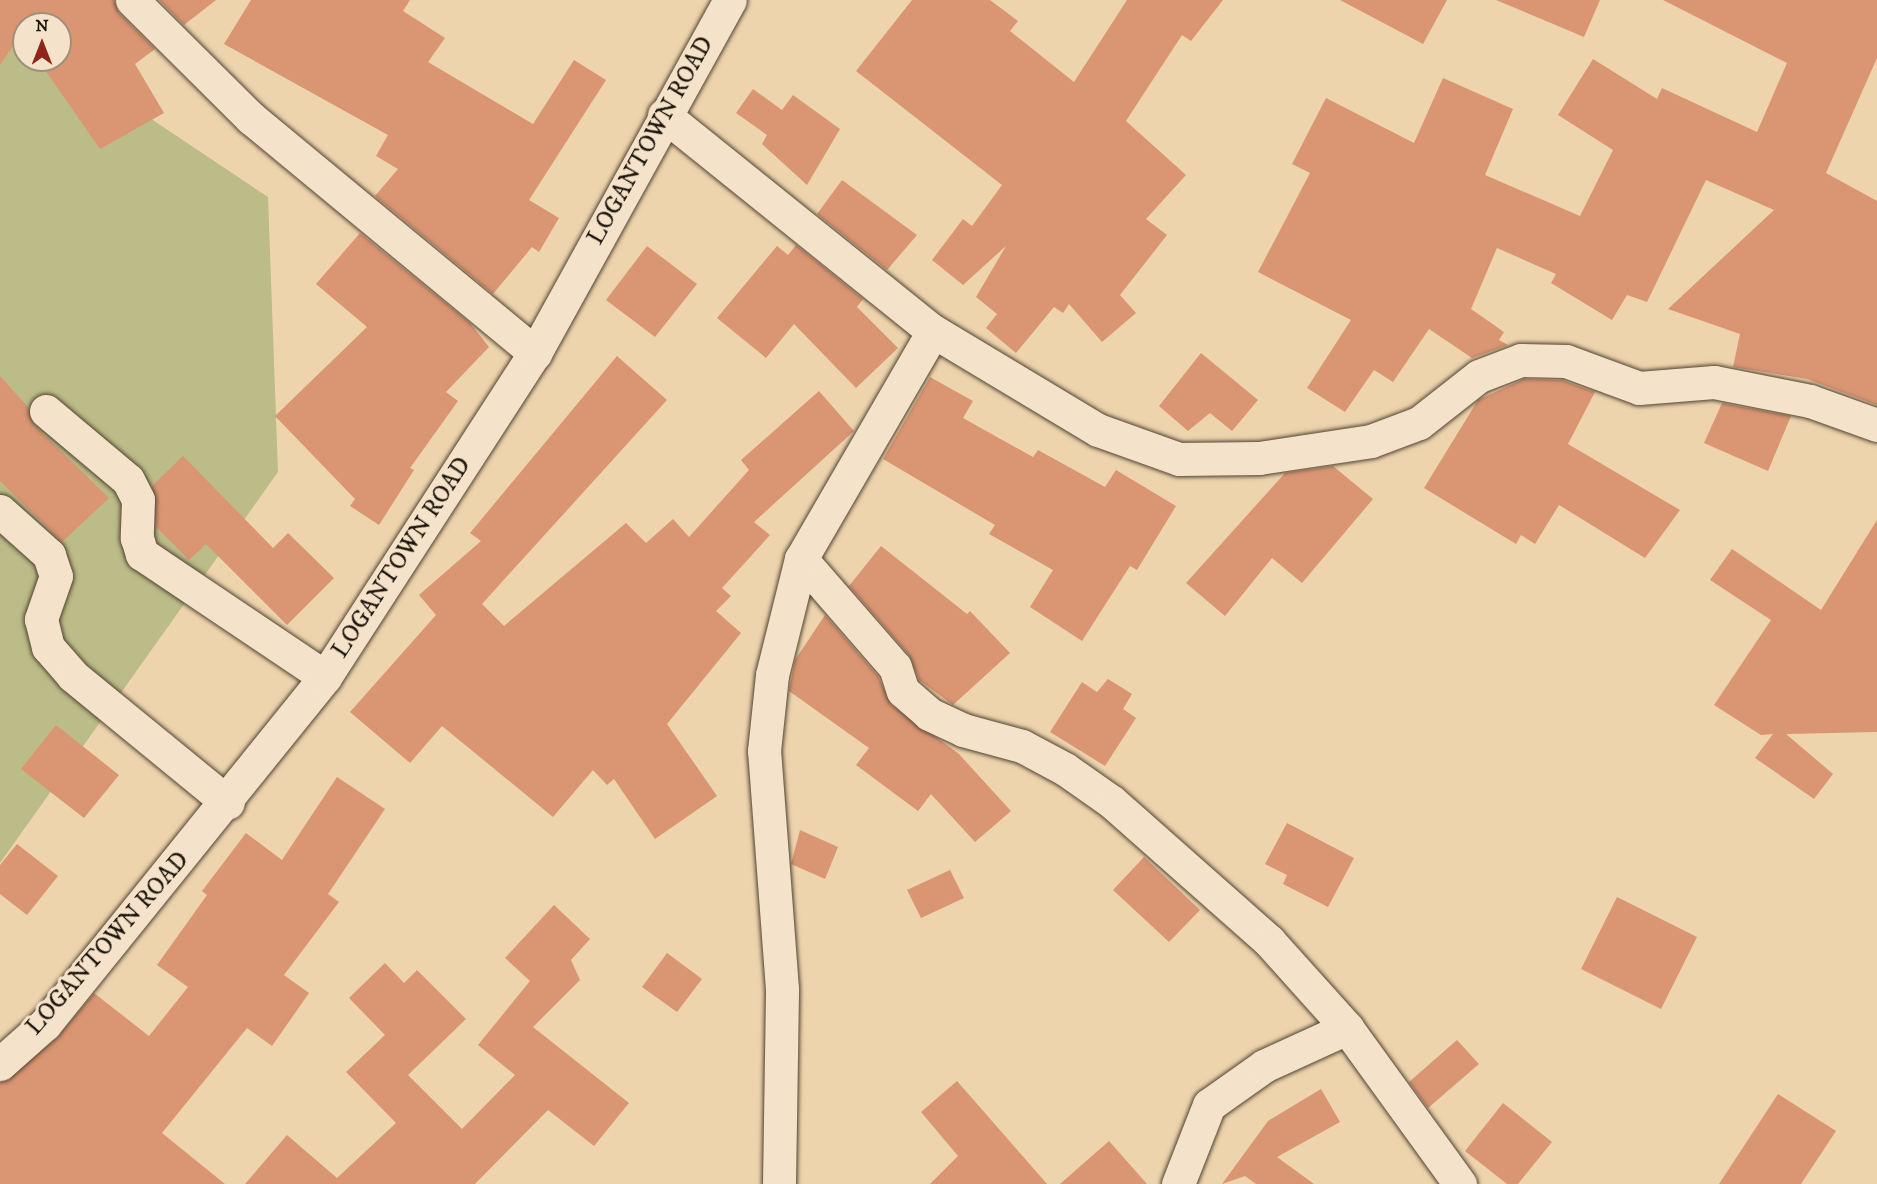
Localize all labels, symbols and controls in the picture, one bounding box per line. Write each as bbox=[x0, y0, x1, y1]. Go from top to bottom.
north arrow bbox=[12, 12, 72, 72]
text: N bbox=[35, 16, 49, 36]
street label: LOGANTOWN ROAD bbox=[582, 32, 720, 250]
street label: LOGANTOWN ROAD bbox=[326, 452, 478, 664]
street label: LOGANTOWN ROAD bbox=[21, 846, 195, 1042]

